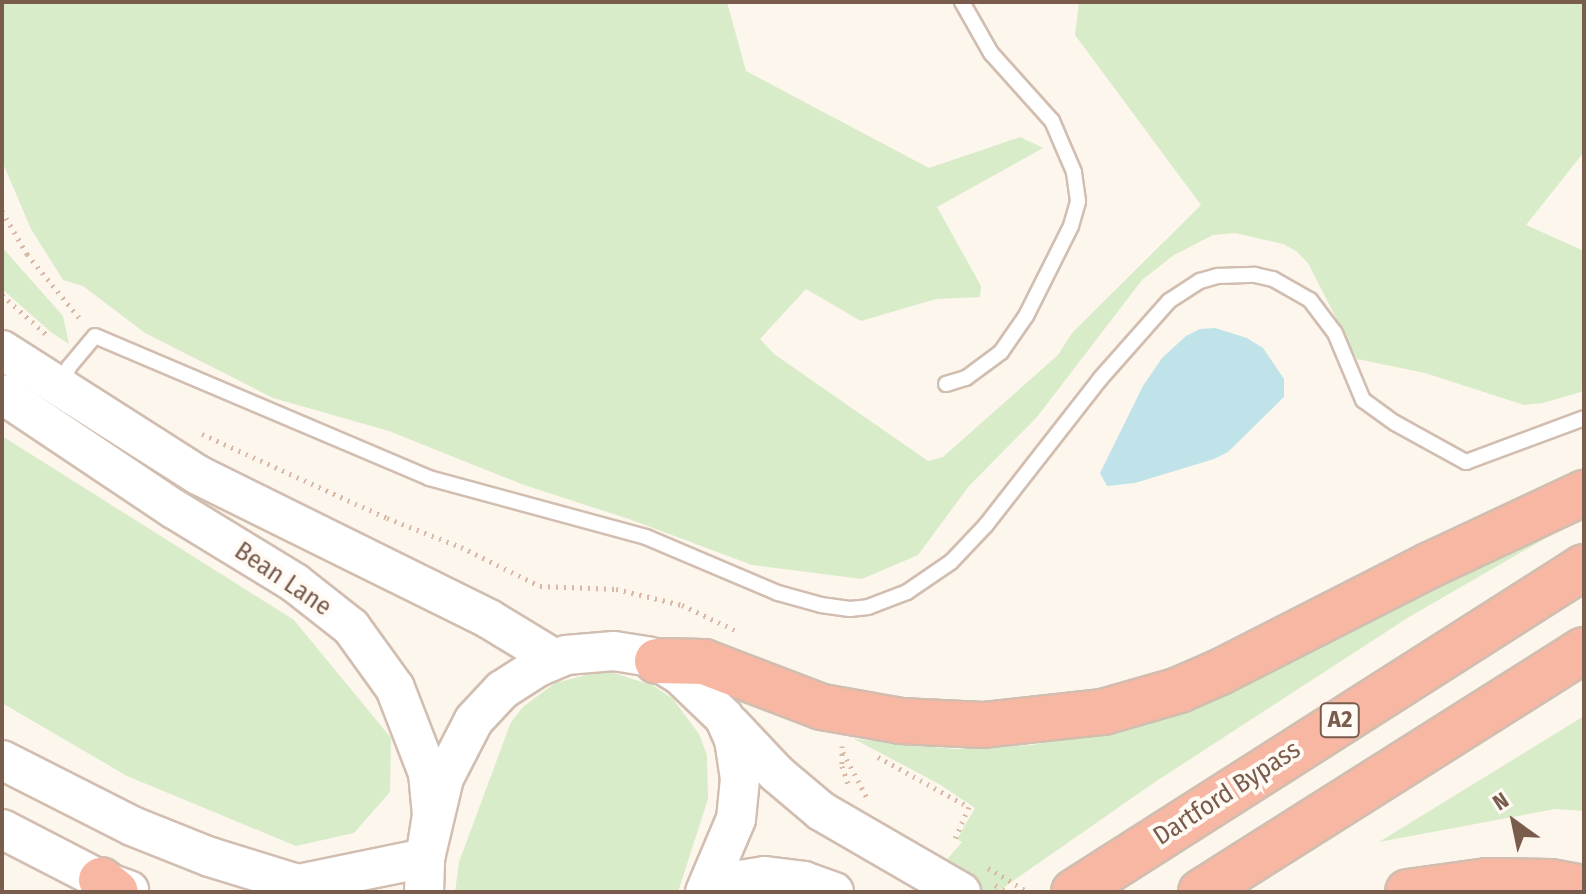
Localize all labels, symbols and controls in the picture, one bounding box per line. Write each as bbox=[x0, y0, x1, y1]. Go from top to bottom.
street label: Bean Lane bbox=[229, 535, 337, 623]
road number: A2 bbox=[1318, 700, 1362, 740]
street label: Dartford Bypass bbox=[1148, 734, 1306, 852]
north arrow bbox=[1474, 782, 1554, 862]
text: N bbox=[1488, 787, 1514, 816]

